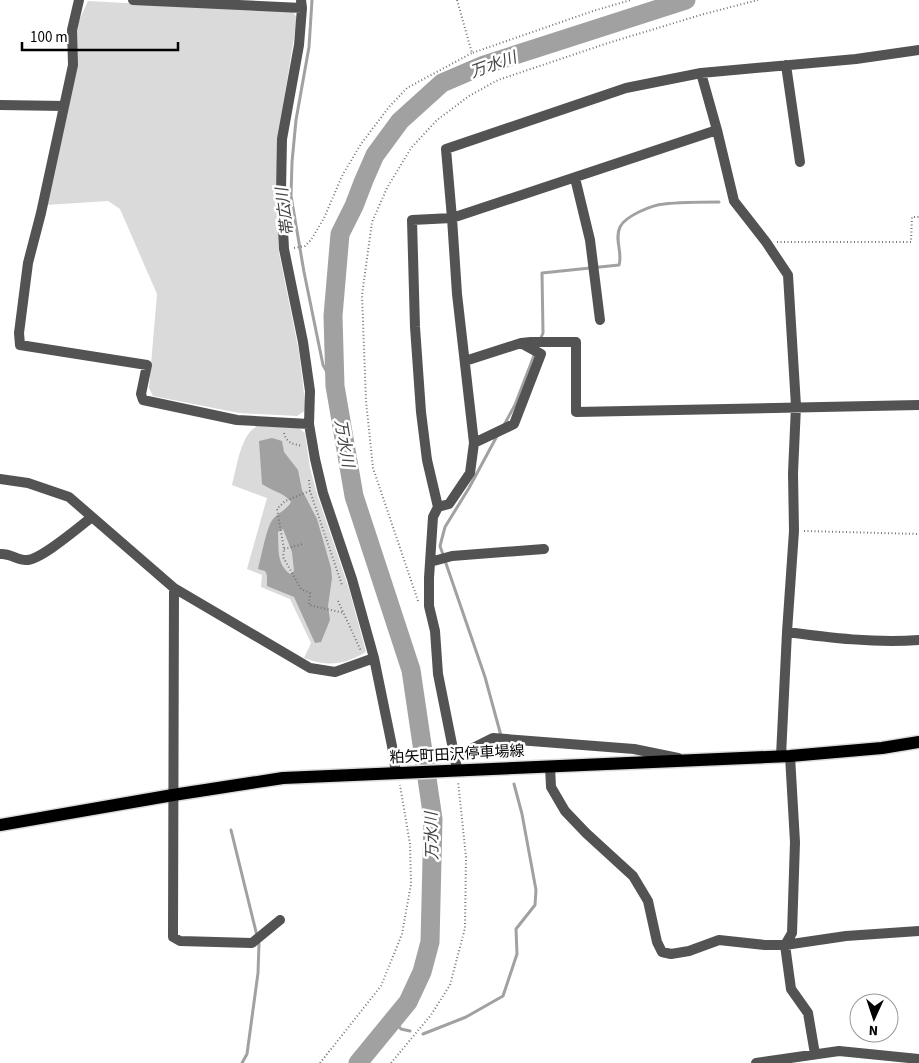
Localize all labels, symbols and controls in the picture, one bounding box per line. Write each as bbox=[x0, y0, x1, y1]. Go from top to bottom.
scale bar bbox=[22, 20, 179, 52]
text: 100 m bbox=[30, 27, 68, 48]
water label: 万水川 bbox=[467, 46, 522, 83]
water label: 帯広川 bbox=[271, 185, 299, 237]
water label: 万水川 bbox=[329, 418, 359, 471]
street label: 粕矢町田沢停車場線 bbox=[389, 740, 525, 769]
water label: 万水川 bbox=[421, 810, 443, 860]
north arrow bbox=[849, 993, 899, 1043]
text: N bbox=[868, 1020, 879, 1040]

